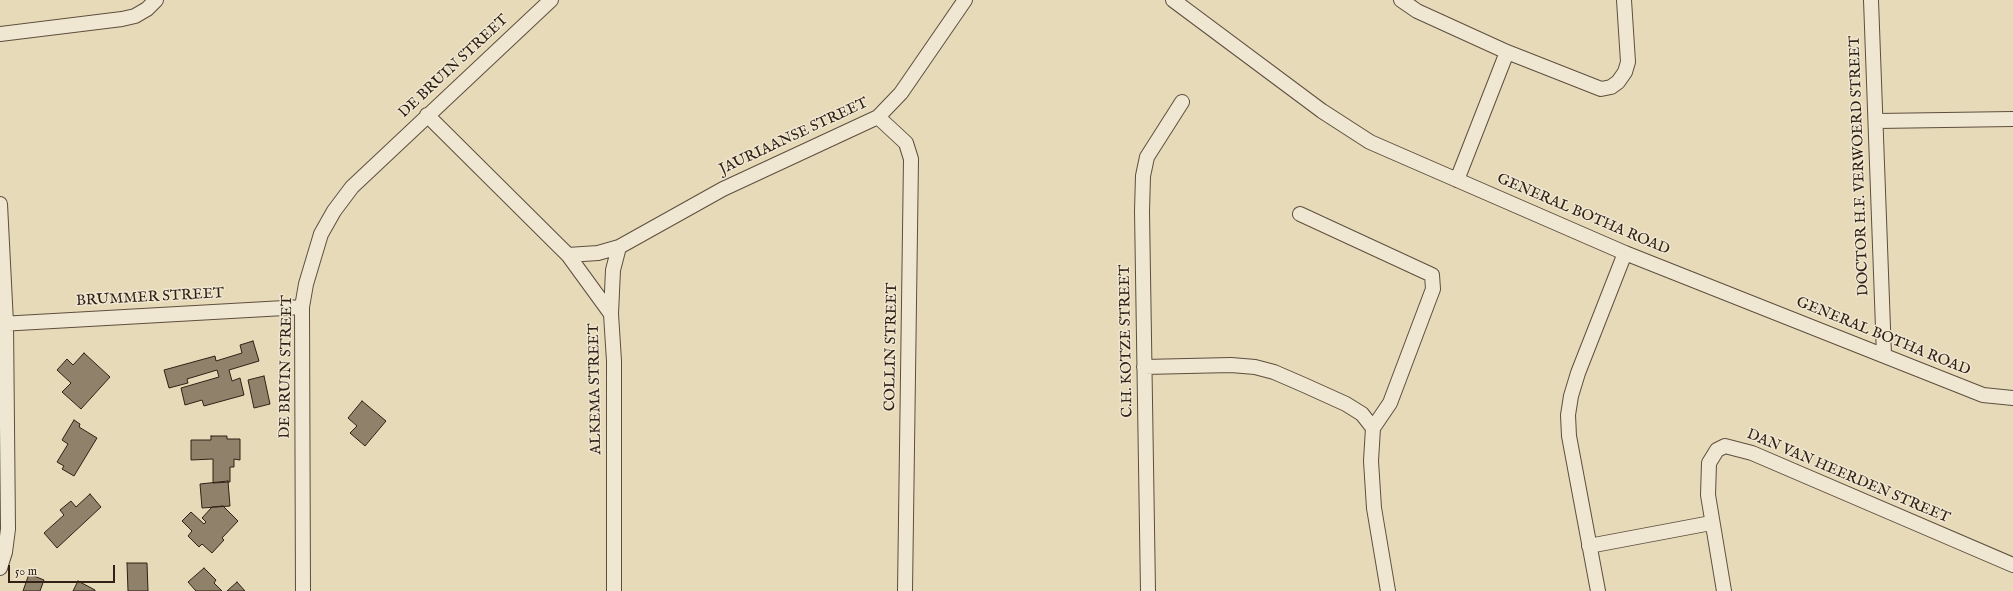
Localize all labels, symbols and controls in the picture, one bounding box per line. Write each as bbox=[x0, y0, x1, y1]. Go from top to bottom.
street label: DE BRUIN STREET bbox=[395, 12, 513, 122]
street label: DOCTOR H.F. VERWOERD STREET bbox=[1846, 35, 1874, 297]
street label: JAURIAANSE STREET bbox=[717, 95, 871, 179]
street label: GENERAL BOTHA ROAD bbox=[1494, 170, 1672, 260]
street label: C.H. KOTZE STREET bbox=[1117, 264, 1137, 418]
street label: COLLIN STREET bbox=[882, 283, 902, 411]
street label: BRUMMER STREET bbox=[76, 285, 224, 311]
street label: GENERAL BOTHA ROAD bbox=[1793, 294, 1973, 380]
street label: DE BRUIN STREET bbox=[277, 295, 297, 439]
street label: ALKEMA STREET bbox=[586, 323, 606, 455]
street label: DAN VAN HEERDEN STREET bbox=[1744, 426, 1952, 528]
scale bar bbox=[10, 557, 117, 583]
text: 50 m bbox=[15, 564, 37, 579]

